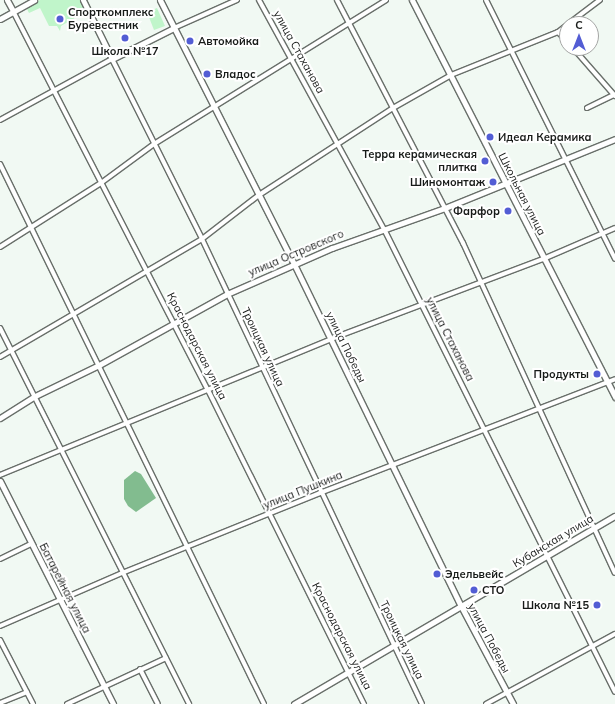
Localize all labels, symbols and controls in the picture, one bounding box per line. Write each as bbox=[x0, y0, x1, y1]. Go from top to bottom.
place label: Cпорткомплекс Буревестник bbox=[68, 6, 153, 32]
street label: улица Стаханова bbox=[271, 8, 327, 96]
marker: Cпорткомплекс Буревестник bbox=[55, 14, 65, 24]
north arrow bbox=[559, 16, 599, 56]
text: С bbox=[575, 18, 583, 32]
marker: Школа №17 bbox=[120, 33, 130, 43]
place label: Автомойка bbox=[198, 34, 259, 48]
marker: Автомойка bbox=[185, 36, 195, 46]
place label: Школа №17 bbox=[91, 44, 159, 58]
place label: Владос bbox=[215, 67, 256, 81]
marker: Владос bbox=[202, 69, 212, 79]
place label: Идеал Керамика bbox=[498, 130, 591, 144]
marker: Идеал Керамика bbox=[485, 132, 495, 142]
place label: Терра керамическая плитка bbox=[362, 148, 477, 174]
street label: Школьная улица bbox=[495, 151, 549, 237]
marker: Терра керамическая плитка bbox=[480, 156, 490, 166]
place label: Шиномонтаж bbox=[410, 175, 485, 189]
marker: Шиномонтаж bbox=[488, 177, 498, 187]
place label: Фарфор bbox=[453, 204, 500, 218]
marker: Фарфор bbox=[503, 206, 513, 216]
street label: улица Островского bbox=[246, 227, 346, 279]
street label: Краснодарская улица bbox=[164, 290, 230, 402]
street label: улица Стаханова bbox=[423, 295, 477, 383]
street label: Троицкая улица bbox=[239, 305, 287, 389]
street label: улица Победы bbox=[323, 309, 369, 385]
place label: Продукты bbox=[534, 367, 589, 381]
marker: Продукты bbox=[592, 369, 602, 379]
street label: улица Пушкина bbox=[262, 468, 344, 512]
street label: Кубанская улица bbox=[510, 512, 596, 570]
street label: Батарейная улица bbox=[37, 541, 93, 635]
place label: Эдельвейс bbox=[445, 567, 504, 581]
marker: Эдельвейс bbox=[432, 569, 442, 579]
street label: Краснодарская улица bbox=[309, 580, 375, 692]
place label: СТО bbox=[482, 583, 504, 597]
marker: СТО bbox=[469, 585, 479, 595]
place label: Школа №15 bbox=[522, 598, 589, 612]
street label: Троицкая улица bbox=[377, 599, 427, 681]
marker: Школа №15 bbox=[592, 600, 602, 610]
street label: улица Победы bbox=[465, 601, 513, 675]

